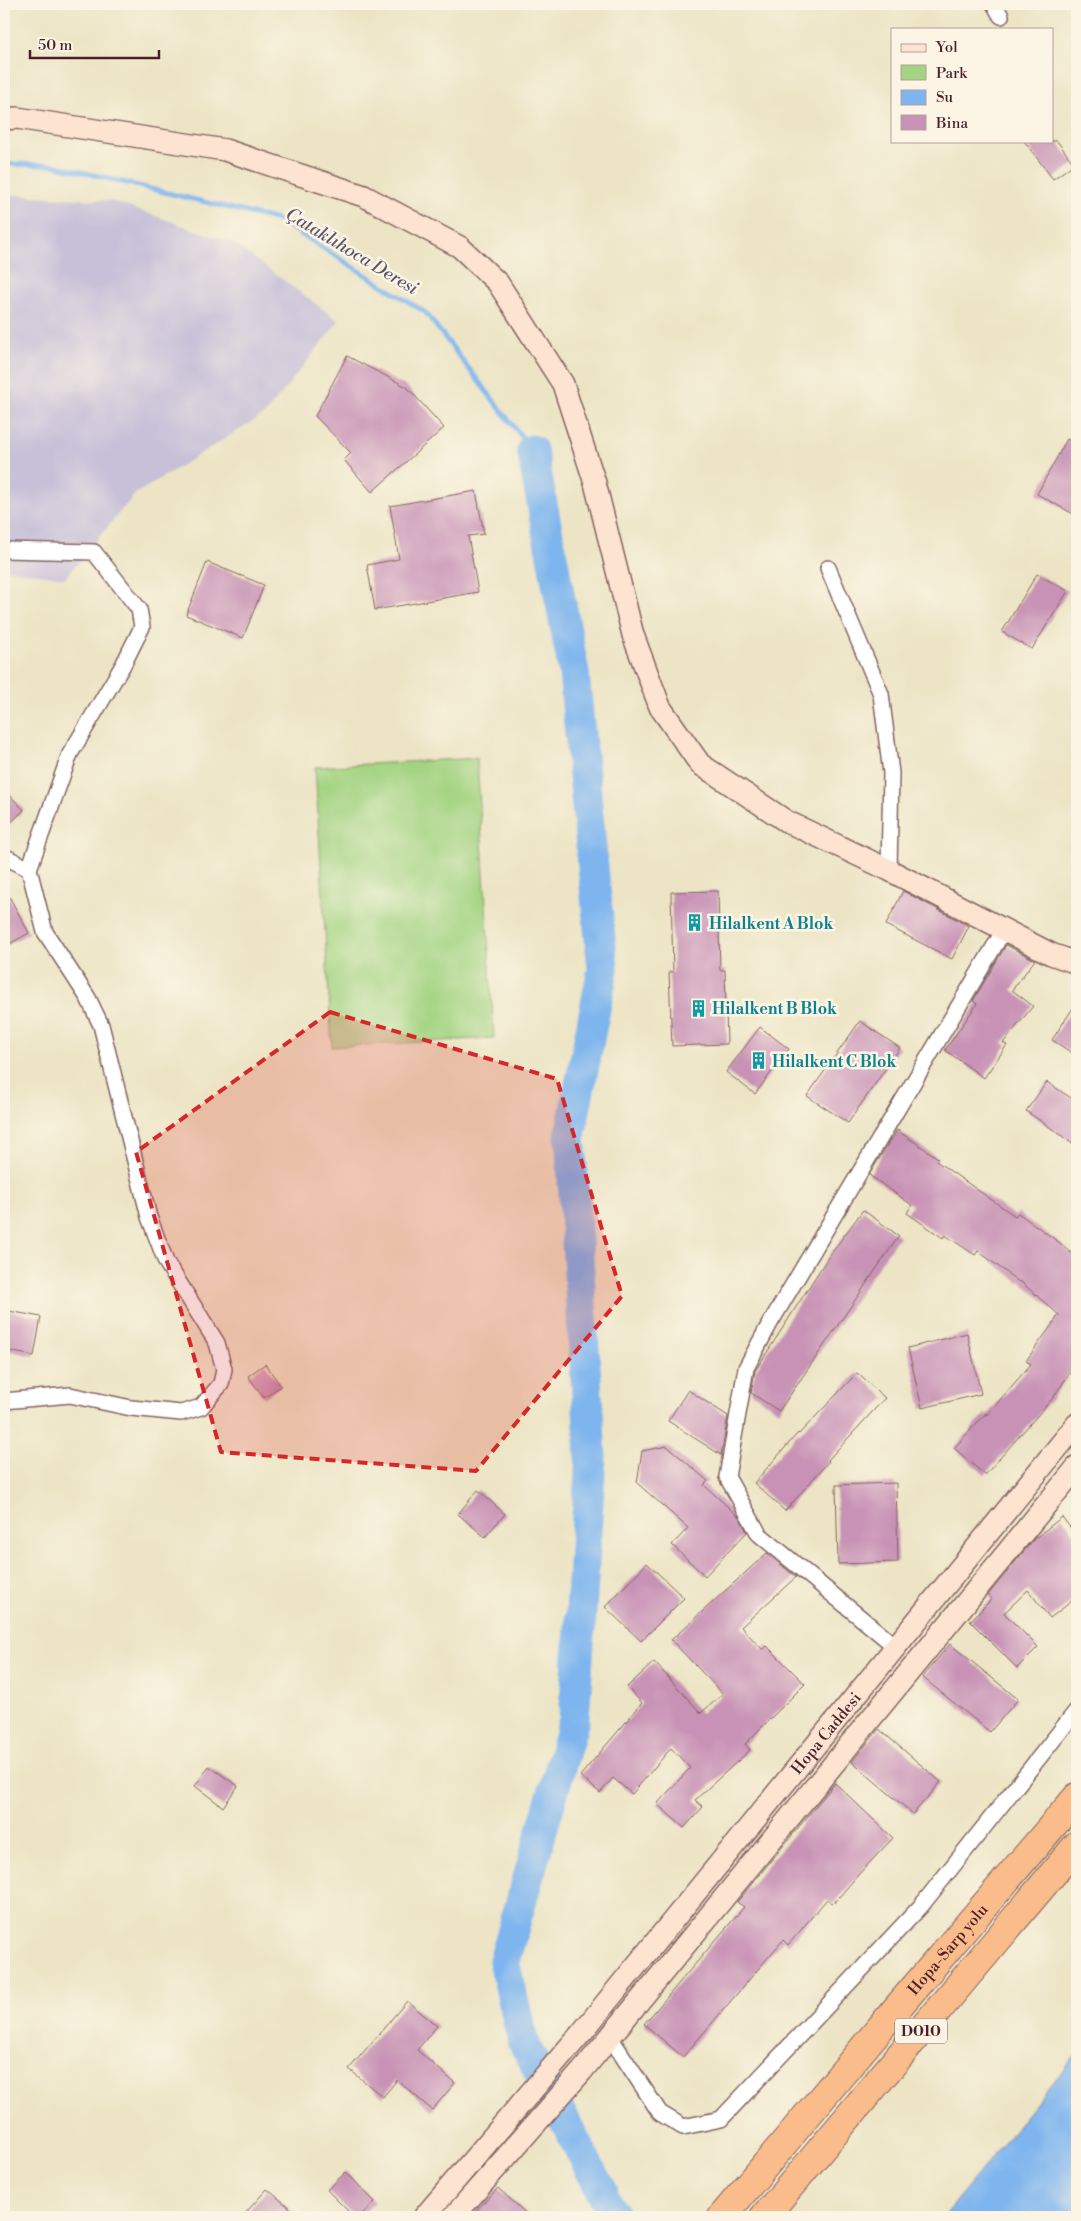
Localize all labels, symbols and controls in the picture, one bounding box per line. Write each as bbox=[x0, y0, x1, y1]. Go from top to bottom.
scale bar bbox=[30, 28, 159, 60]
legend bbox=[891, 28, 1054, 142]
text: 50 m bbox=[38, 36, 72, 55]
text: Yol bbox=[935, 38, 958, 57]
text: Park bbox=[936, 64, 968, 83]
text: Su bbox=[936, 88, 954, 107]
text: Bina bbox=[935, 114, 968, 133]
water label: Çataklıhoca Deresi bbox=[281, 203, 423, 300]
building icon: Hilalkent A Blok bbox=[685, 913, 705, 933]
place label: Hilalkent A Blok bbox=[709, 914, 834, 934]
building icon: Hilalkent B Blok bbox=[688, 998, 708, 1018]
place label: Hilalkent B Blok bbox=[712, 999, 838, 1019]
building icon: Hilalkent C Blok bbox=[748, 1051, 768, 1071]
place label: Hilalkent C Blok bbox=[772, 1052, 897, 1072]
street label: Hopa Caddesi bbox=[787, 1688, 866, 1779]
street label: Hopa-Sarp yolu bbox=[904, 1900, 992, 1999]
road number: D010 bbox=[895, 2018, 947, 2044]

